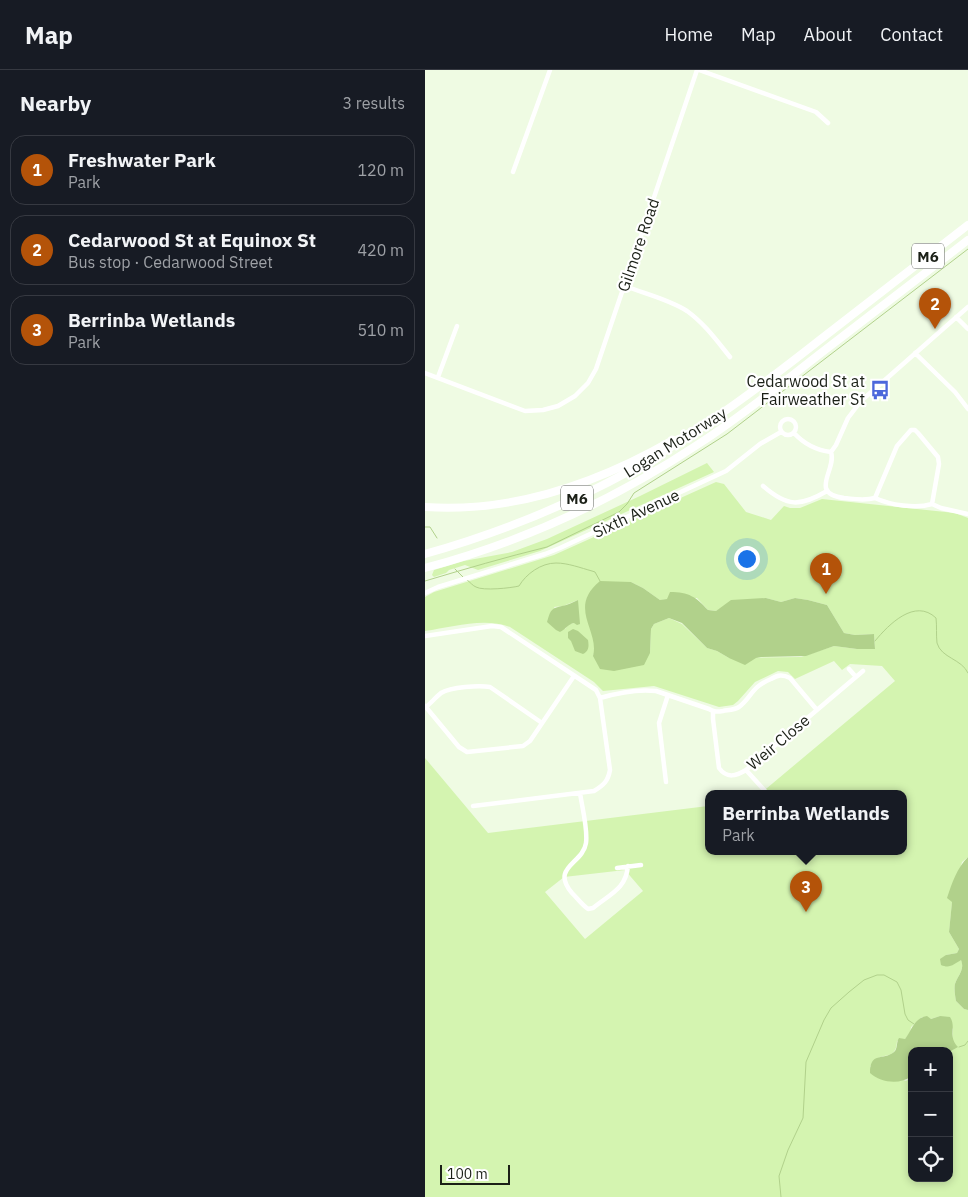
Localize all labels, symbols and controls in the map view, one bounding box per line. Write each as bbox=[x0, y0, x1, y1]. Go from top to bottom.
text: Map bbox=[25, 19, 73, 51]
text: Home bbox=[665, 23, 713, 46]
text: Map bbox=[741, 23, 776, 46]
text: About bbox=[804, 23, 852, 46]
text: Contact bbox=[880, 23, 943, 46]
text: Nearby bbox=[20, 89, 91, 117]
text: 3 results bbox=[342, 93, 405, 113]
text: Freshwater Park bbox=[68, 148, 216, 172]
text: 1 bbox=[32, 160, 42, 180]
text: 120 m bbox=[357, 160, 404, 180]
text: Park bbox=[68, 172, 100, 192]
street label: Gilmore Road bbox=[613, 196, 663, 294]
text: Cedarwood St at Equinox St bbox=[68, 228, 316, 252]
text: 2 bbox=[32, 240, 42, 260]
text: 420 m bbox=[357, 240, 404, 260]
road number: M6 bbox=[912, 244, 944, 268]
text: Bus stop · Cedarwood Street bbox=[68, 252, 273, 272]
pin: 2 bbox=[919, 288, 951, 329]
text: Berrinba Wetlands bbox=[68, 308, 235, 332]
text: 3 bbox=[32, 320, 42, 340]
text: 510 m bbox=[357, 320, 404, 340]
text: Park bbox=[68, 332, 100, 352]
place label: Cedarwood St at Fairweather St bbox=[746, 371, 865, 409]
bus stop icon: Cedarwood St at Fairweather St bbox=[869, 379, 891, 401]
street label: Logan Motorway bbox=[620, 402, 730, 482]
street label: Sixth Avenue bbox=[589, 484, 683, 542]
road number: M6 bbox=[561, 486, 593, 510]
your location bbox=[734, 546, 760, 572]
pin: 1 bbox=[810, 553, 842, 594]
street label: Weir Close bbox=[742, 710, 814, 774]
popup bbox=[705, 790, 907, 855]
text: Berrinba Wetlands bbox=[722, 801, 890, 825]
text: Park bbox=[722, 825, 755, 845]
pin: 3 bbox=[790, 871, 822, 912]
map controls bbox=[908, 1047, 953, 1182]
button: + bbox=[908, 1047, 953, 1092]
button: − bbox=[908, 1092, 953, 1137]
button: locate bbox=[908, 1137, 953, 1182]
scale bar bbox=[440, 1162, 510, 1185]
text: 100 m bbox=[447, 1165, 488, 1183]

